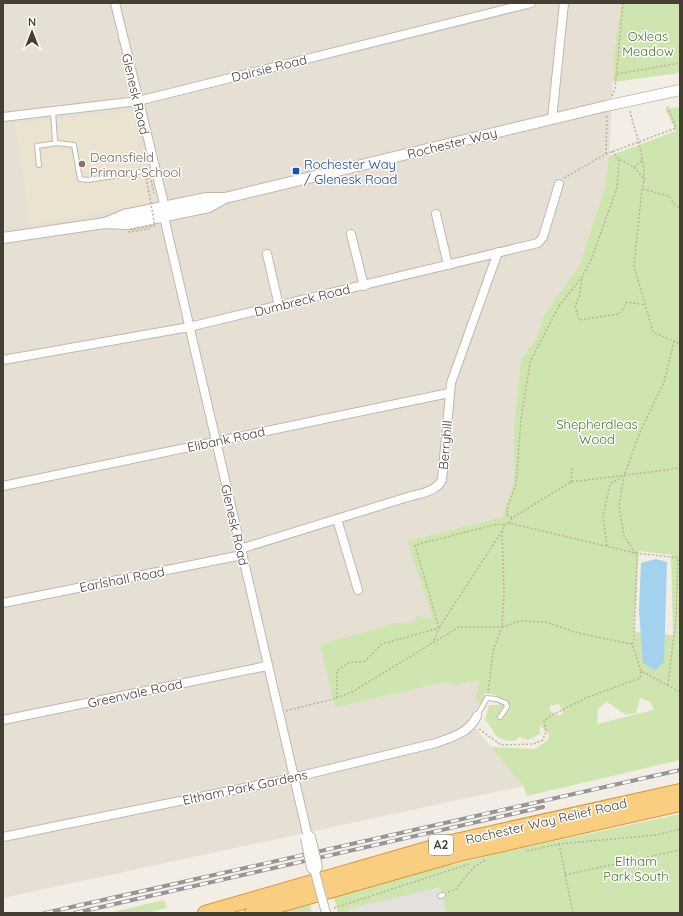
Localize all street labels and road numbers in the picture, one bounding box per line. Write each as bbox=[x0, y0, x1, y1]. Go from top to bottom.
street label: Dairsie Road bbox=[230, 51, 308, 85]
street label: Glenesk Road bbox=[119, 52, 153, 136]
street label: Rochester Way bbox=[405, 124, 499, 162]
street label: Dumbreck Road bbox=[252, 280, 352, 320]
street label: Berryhill bbox=[435, 420, 455, 470]
street label: Elibank Road bbox=[186, 423, 266, 455]
street label: Glenesk Road bbox=[218, 483, 252, 567]
street label: Earlshall Road bbox=[78, 563, 166, 595]
street label: Greenvale Road bbox=[86, 675, 184, 711]
street label: Eltham Park Gardens bbox=[181, 766, 309, 808]
street label: Rochester Way Relief Road bbox=[464, 795, 628, 847]
road number: A2 bbox=[429, 835, 453, 855]

